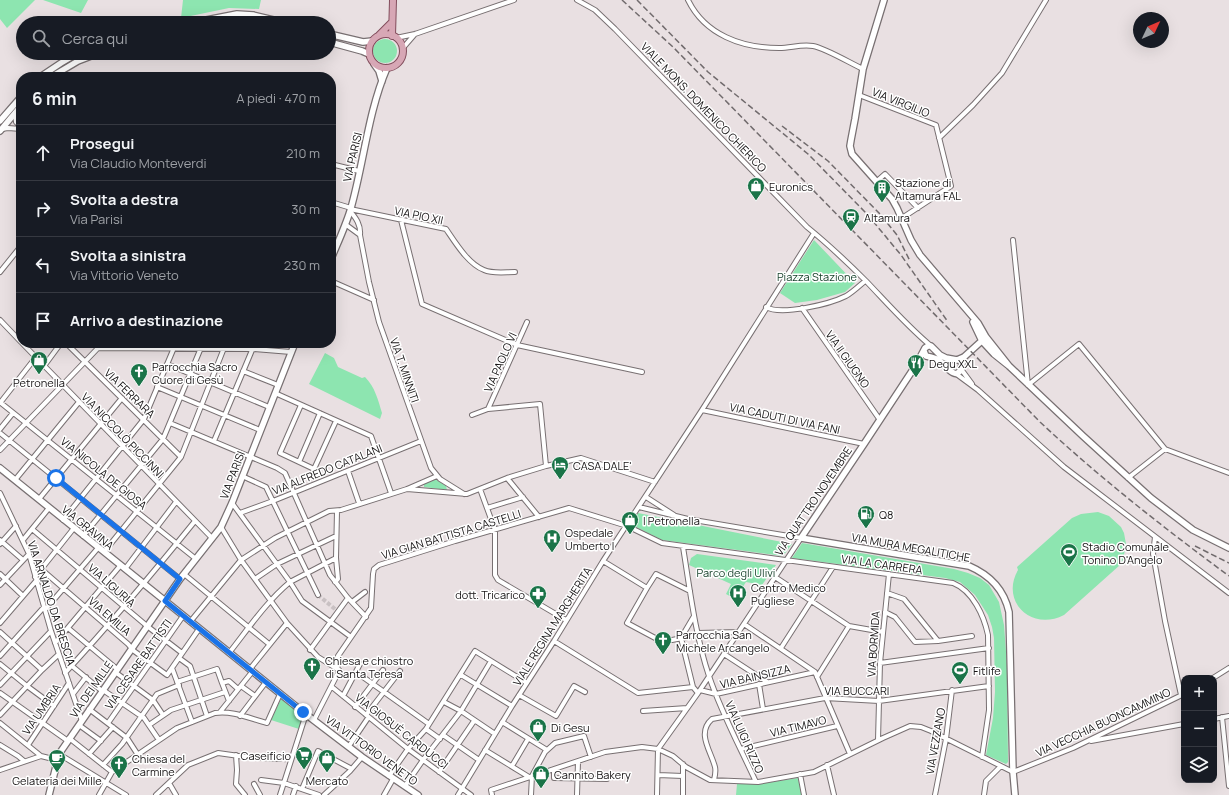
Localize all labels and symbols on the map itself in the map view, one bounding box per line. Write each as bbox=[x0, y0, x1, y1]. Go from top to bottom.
north arrow bbox=[1133, 12, 1169, 48]
street label: VIALE MONS. DOMENICO CHIERICO bbox=[638, 39, 770, 175]
street label: VIA VIRGILIO bbox=[870, 84, 932, 120]
street label: VIA PARISI bbox=[339, 131, 365, 183]
place label: Stazione di Altamura FAL bbox=[895, 175, 961, 203]
shop icon: Euronics bbox=[746, 176, 766, 201]
building icon: Stazione di Altamura FAL bbox=[872, 178, 892, 203]
place label: Euronics bbox=[769, 179, 813, 194]
street label: VIA PIO XII bbox=[393, 203, 445, 227]
station icon: Altamura bbox=[841, 207, 861, 232]
place label: Altamura bbox=[864, 210, 910, 225]
park label: Piazza Stazione bbox=[777, 269, 858, 284]
street label: VIA II GIUGNO bbox=[823, 327, 873, 391]
street label: VIA PAOLO VI bbox=[480, 330, 520, 394]
street label: VIA T. MINNITI bbox=[387, 336, 423, 404]
shop icon: Petronella bbox=[29, 350, 49, 375]
restaurant icon: Degu XXL bbox=[906, 353, 926, 378]
place label: Degu XXL bbox=[929, 356, 977, 371]
place label: Parrocchia Sacro Cuore di Gesù bbox=[152, 359, 238, 387]
church icon: Parrocchia Sacro Cuore di Gesù bbox=[129, 362, 149, 387]
street label: VIA FERRARA bbox=[101, 365, 159, 421]
place label: Petronella bbox=[13, 375, 65, 390]
street label: VIA NICCOLÒ PICCINNI bbox=[78, 389, 168, 481]
street label: VIA CADUTI DI VIA FANI bbox=[728, 399, 842, 437]
street label: VIA NICOLA DE GIOSA bbox=[58, 434, 150, 513]
street label: VIA ALFREDO CATALANI bbox=[270, 440, 384, 498]
street label: VIA QUATTRO NOVEMBRE bbox=[771, 444, 855, 558]
street label: VIA PARISI bbox=[216, 449, 248, 501]
hotel icon: CASA DALE' bbox=[550, 455, 570, 480]
place label: CASA DALE' bbox=[573, 458, 632, 473]
route start bbox=[47, 469, 65, 487]
street label: VIA GRAVINA bbox=[59, 501, 117, 553]
fuel station icon: Q8 bbox=[856, 504, 876, 529]
street label: VIA GIAN BATTISTA CASTELLI bbox=[380, 506, 522, 562]
place label: Q8 bbox=[879, 507, 893, 522]
shop icon: I Petronella bbox=[620, 510, 640, 535]
place label: I Petronella bbox=[643, 513, 700, 528]
place label: Ospedale Umberto I bbox=[565, 525, 614, 553]
hospital icon: Ospedale Umberto I bbox=[542, 528, 562, 553]
street label: VIA MURA MEGALITICHE bbox=[851, 529, 971, 565]
street label: VIA ARNALDO DA BRESCIA bbox=[25, 539, 79, 667]
place label: Stadio Comunale Tonino D'Angelo bbox=[1082, 539, 1170, 567]
sports icon: Stadio Comunale Tonino D'Angelo bbox=[1059, 542, 1079, 567]
street label: VIA LA CARRERA bbox=[840, 551, 924, 577]
street label: VIA LIGURIA bbox=[85, 560, 139, 610]
street label: VIALE REGINA MARGHERITA bbox=[509, 564, 595, 688]
park label: Parco degli Ulivi bbox=[697, 565, 775, 580]
place label: Centro Medico Pugliese bbox=[751, 580, 826, 608]
hospital icon: Centro Medico Pugliese bbox=[728, 583, 748, 608]
pharmacy icon: dott. Tricarico bbox=[528, 584, 548, 609]
place label: dott. Tricarico bbox=[455, 587, 525, 602]
street label: VIA EMILIA bbox=[86, 593, 134, 639]
street label: VIA BORMIDA bbox=[863, 611, 883, 677]
street label: VIA CESARE BATTISTI bbox=[101, 616, 175, 712]
place label: Parrocchia San Michele Arcangelo bbox=[676, 627, 770, 655]
church icon: Parrocchia San Michele Arcangelo bbox=[653, 630, 673, 655]
place label: Chiesa e chiostro di Santa Teresa bbox=[325, 653, 414, 681]
church icon: Chiesa e chiostro di Santa Teresa bbox=[302, 656, 322, 681]
street label: VIA DEI MILLE bbox=[66, 658, 116, 720]
sports icon: Fitlife bbox=[950, 660, 970, 685]
street label: VIA BAINSIZZA bbox=[718, 661, 792, 691]
place label: Fitlife bbox=[973, 663, 1001, 678]
street label: VIA UMBRIA bbox=[18, 681, 64, 737]
street label: VIA BUCCARI bbox=[825, 683, 889, 698]
street label: VIA VECCHIA BUONCAMMINO bbox=[1033, 684, 1173, 760]
street label: VIA GIOSUÈ CARDUCCI bbox=[352, 690, 452, 772]
street label: VIA LUIGI RIZZO bbox=[722, 698, 768, 776]
route end bbox=[294, 703, 312, 721]
street label: VIA VEZZANO bbox=[922, 707, 948, 775]
street label: VIA VITTORIO VENETO bbox=[323, 712, 421, 788]
street label: VIA TIMAVO bbox=[768, 712, 828, 740]
shop icon: Di Gesu bbox=[528, 717, 548, 742]
place label: Di Gesu bbox=[551, 720, 590, 735]
supermarket icon: Caseificio bbox=[294, 745, 314, 770]
cafe icon: Gelateria dei Mille bbox=[47, 748, 67, 773]
place label: Caseificio bbox=[241, 748, 291, 763]
shop icon: Mercato bbox=[317, 748, 337, 773]
place label: Chiesa del Carmine bbox=[132, 751, 185, 779]
church icon: Chiesa del Carmine bbox=[109, 754, 129, 779]
shop icon: Cannito Bakery bbox=[531, 764, 551, 789]
place label: Cannito Bakery bbox=[554, 767, 631, 782]
place label: Gelateria dei Mille bbox=[12, 773, 102, 788]
place label: Mercato bbox=[306, 773, 349, 788]

